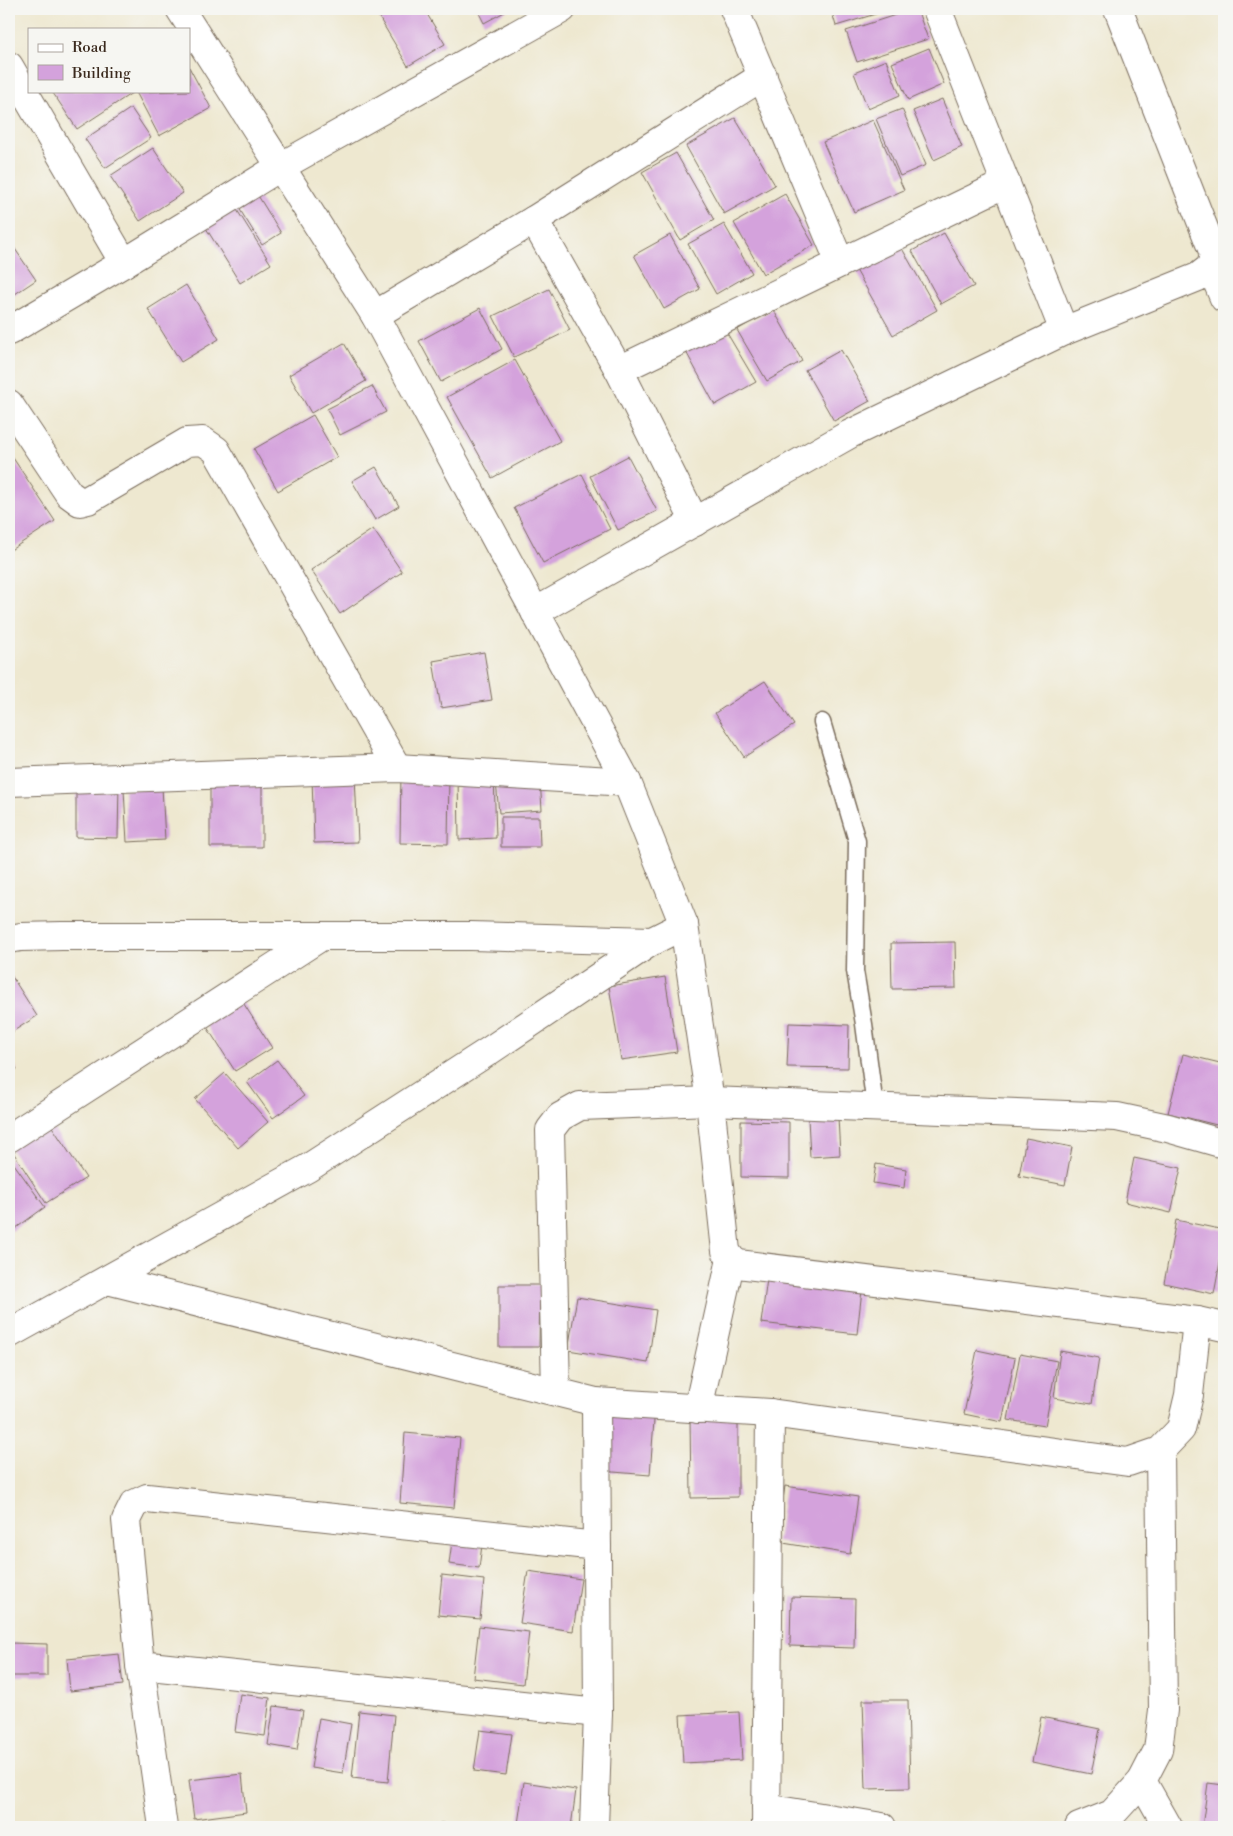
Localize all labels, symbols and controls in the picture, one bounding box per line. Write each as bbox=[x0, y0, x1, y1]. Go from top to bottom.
legend bbox=[28, 28, 190, 92]
text: Road bbox=[72, 38, 107, 57]
text: Building bbox=[71, 64, 131, 83]

